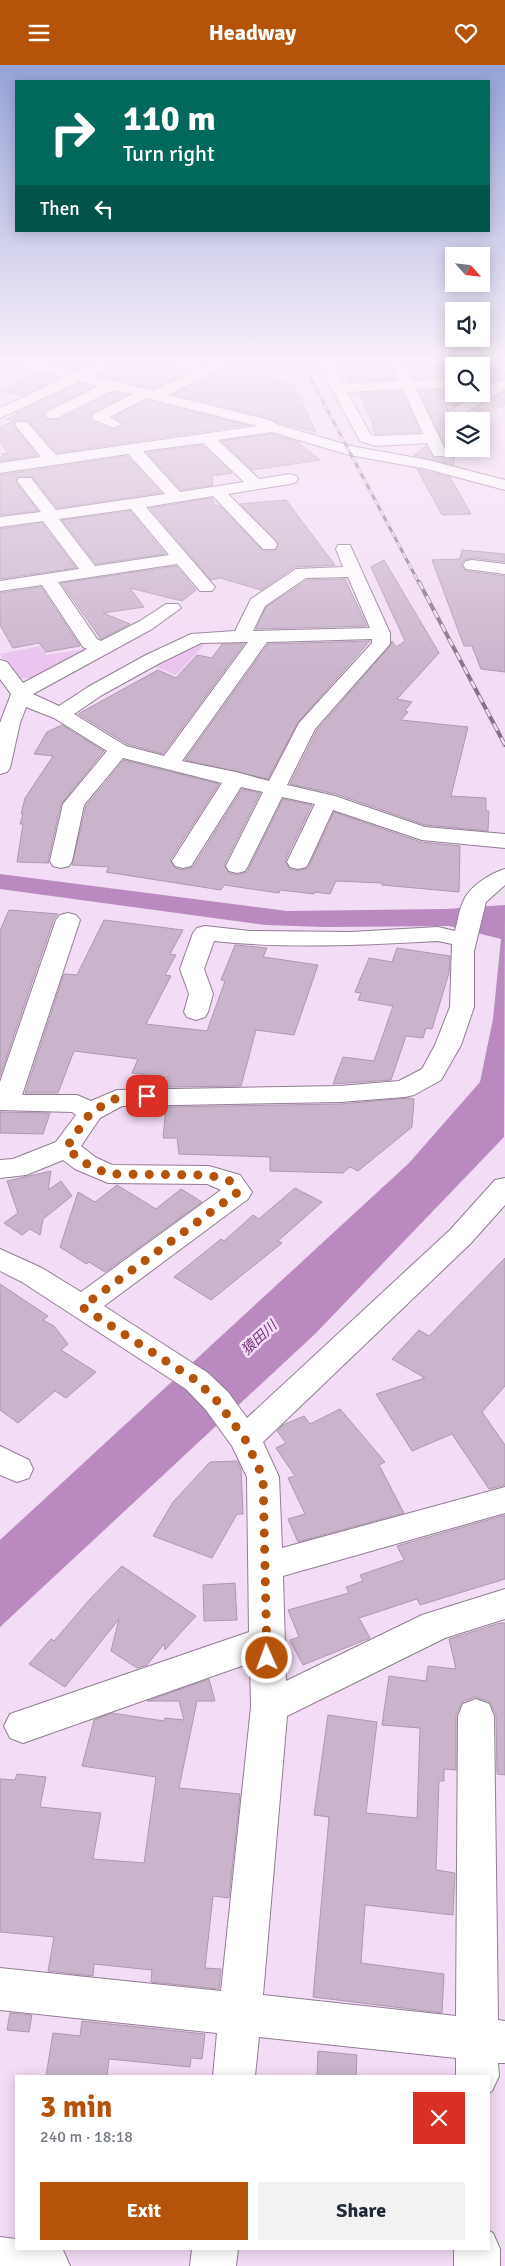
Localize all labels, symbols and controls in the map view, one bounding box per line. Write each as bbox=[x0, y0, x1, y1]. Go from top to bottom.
icon: menu bbox=[25, 19, 53, 47]
text: Headway bbox=[209, 19, 296, 46]
icon: heart bbox=[452, 19, 480, 47]
text: 110 m bbox=[123, 97, 216, 140]
icon: right bbox=[40, 100, 105, 165]
text: Turn right bbox=[123, 140, 215, 167]
icon: left bbox=[90, 195, 118, 223]
text: Then bbox=[40, 197, 80, 221]
north arrow bbox=[445, 247, 490, 293]
map controls bbox=[445, 247, 490, 457]
button: sound bbox=[445, 302, 490, 347]
button: search bbox=[445, 357, 490, 402]
button: layers bbox=[445, 412, 490, 457]
pin bbox=[126, 1075, 168, 1117]
icon: arrive bbox=[133, 1082, 161, 1110]
water label: 猿田川 bbox=[238, 1316, 282, 1359]
position arrow bbox=[240, 1631, 292, 1683]
text: 3 min bbox=[40, 2089, 112, 2126]
button: close bbox=[413, 2092, 465, 2144]
text: 240 m · 18:18 bbox=[40, 2127, 133, 2147]
button: Exit bbox=[40, 2182, 248, 2240]
button: Share bbox=[258, 2182, 465, 2240]

